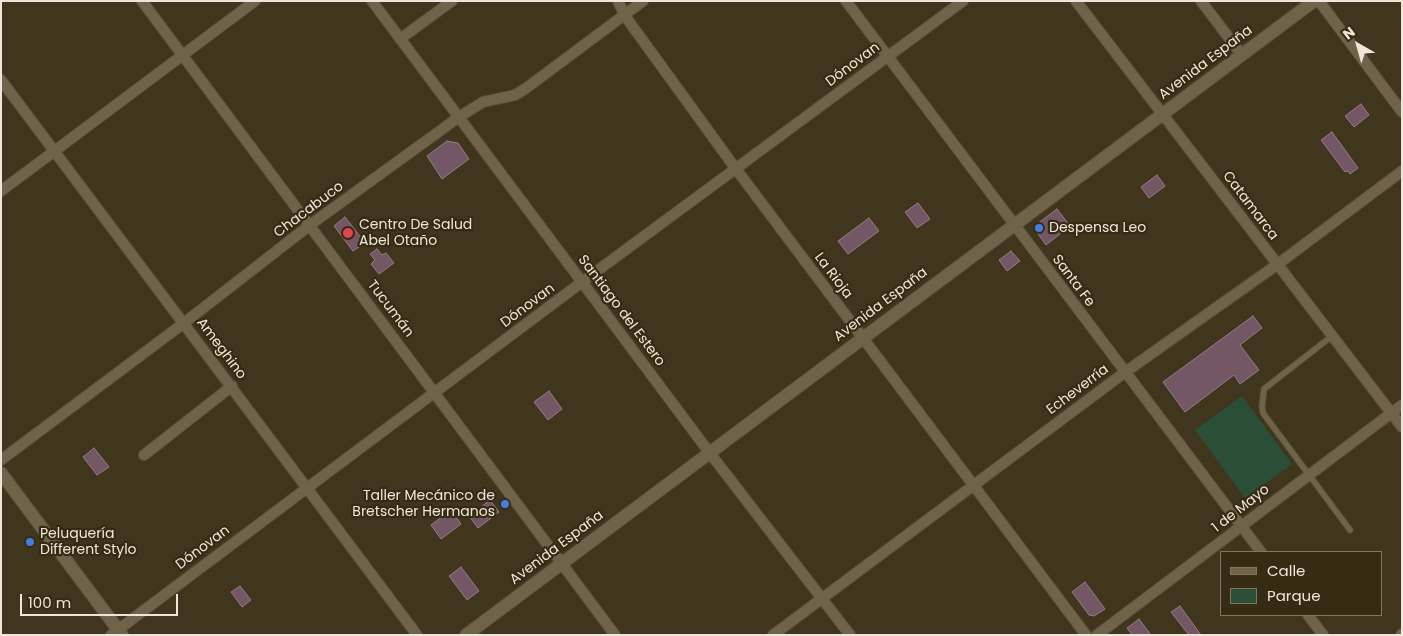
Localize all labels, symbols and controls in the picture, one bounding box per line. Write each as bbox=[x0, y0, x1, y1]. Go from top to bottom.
north arrow bbox=[1333, 20, 1383, 70]
street label: Avenida España bbox=[1156, 22, 1256, 104]
text: N bbox=[1338, 22, 1359, 44]
street label: Dónovan bbox=[823, 39, 883, 91]
street label: Catamarca bbox=[1219, 168, 1281, 244]
street label: Chacabuco bbox=[271, 178, 347, 242]
place label: Centro De Salud Abel Otaño bbox=[359, 217, 472, 250]
place label: Despensa Leo bbox=[1049, 220, 1146, 236]
marker: Despensa Leo bbox=[1033, 222, 1045, 234]
marker: Centro De Salud Abel Otaño bbox=[341, 226, 355, 240]
street label: La Rioja bbox=[810, 250, 856, 302]
street label: Santiago del Estero bbox=[574, 252, 668, 370]
street label: Santa Fe bbox=[1048, 252, 1098, 310]
street label: Avenida España bbox=[831, 264, 931, 346]
street label: Tucumán bbox=[363, 277, 417, 341]
street label: Dónovan bbox=[498, 280, 558, 332]
street label: Ameghino bbox=[193, 315, 249, 383]
street label: Echeverría bbox=[1044, 361, 1112, 419]
street label: 1 de Mayo bbox=[1209, 481, 1273, 537]
place label: Taller Mecánico de Bretscher Hermanos bbox=[352, 488, 495, 520]
marker: Taller Mecánico de Bretscher Hermanos bbox=[499, 498, 511, 510]
street label: Avenida España bbox=[507, 507, 607, 589]
street label: Dónovan bbox=[173, 522, 233, 574]
place label: Peluquería Different Stylo bbox=[40, 526, 137, 558]
marker: Peluquería Different Stylo bbox=[24, 536, 36, 548]
legend bbox=[1220, 551, 1383, 616]
text: Calle bbox=[1267, 560, 1305, 581]
scale bar bbox=[22, 584, 180, 616]
text: Parque bbox=[1267, 585, 1320, 606]
text: 100 m bbox=[28, 592, 71, 613]

